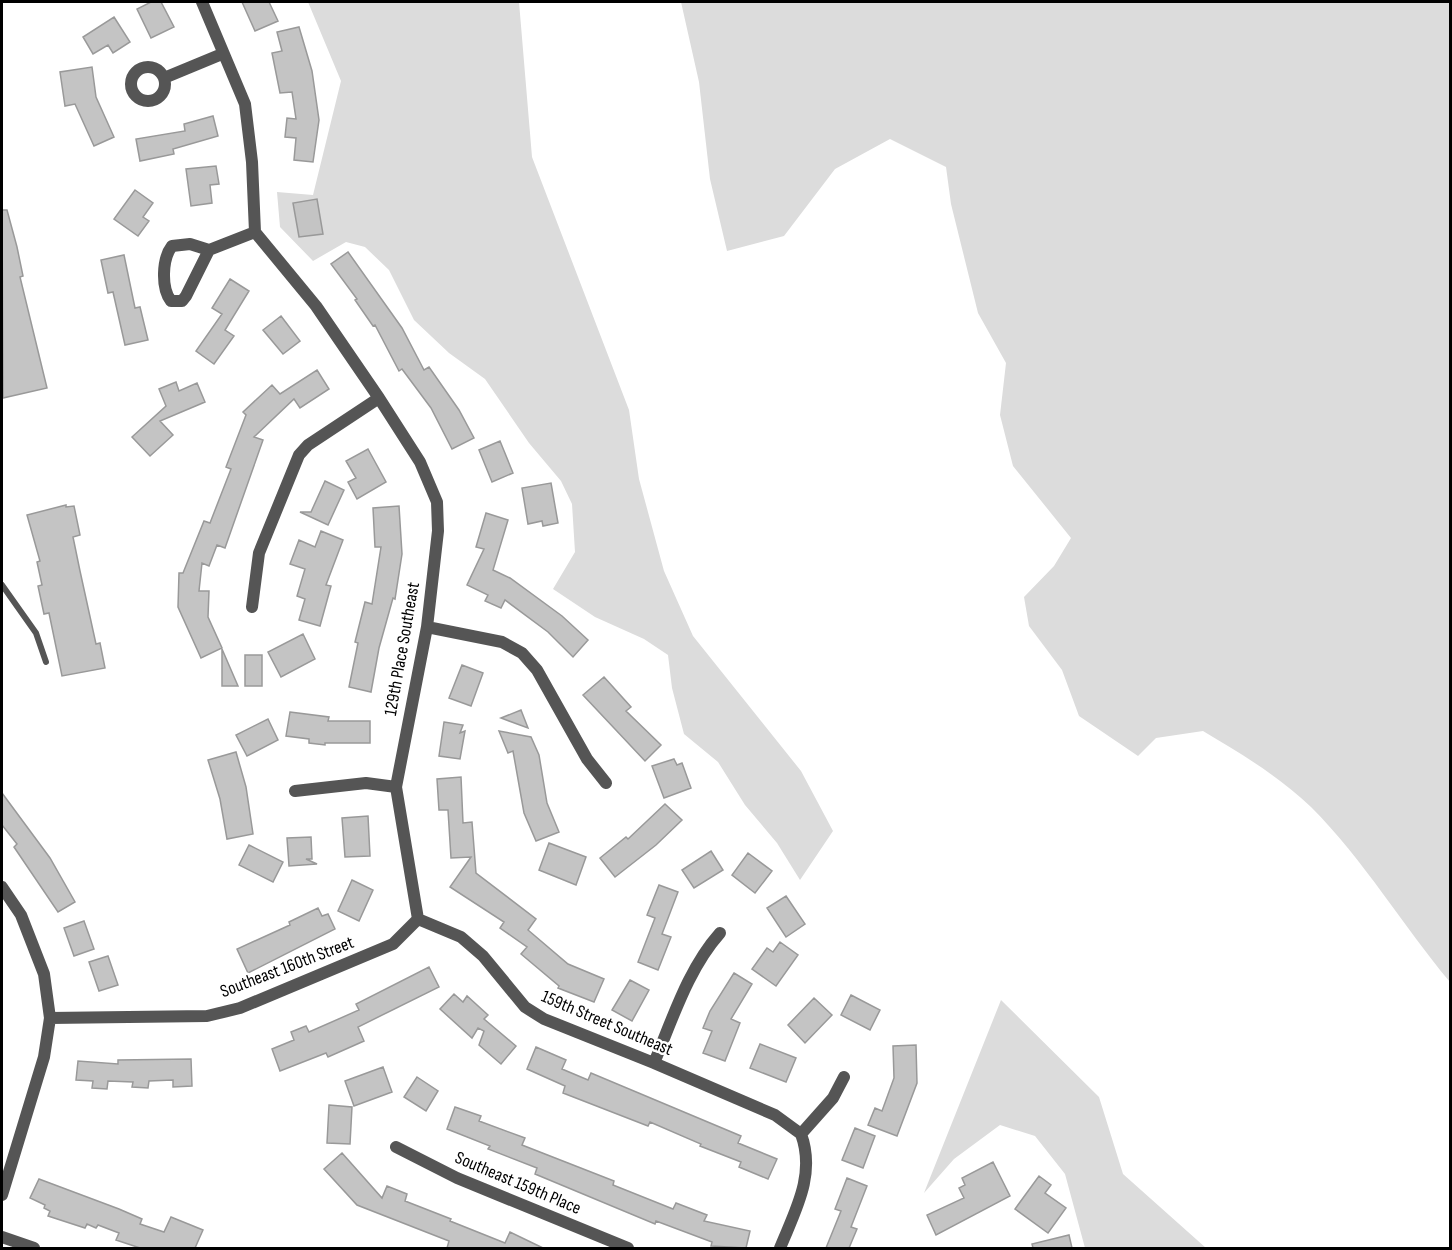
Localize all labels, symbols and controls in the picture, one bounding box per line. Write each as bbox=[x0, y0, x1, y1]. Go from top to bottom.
street label: 129th Place Southeast bbox=[380, 580, 424, 717]
street label: Southeast 160th Street bbox=[217, 932, 357, 1002]
street label: 159th Street Southeast bbox=[538, 986, 676, 1060]
street label: Southeast 159th Place bbox=[452, 1147, 584, 1219]

